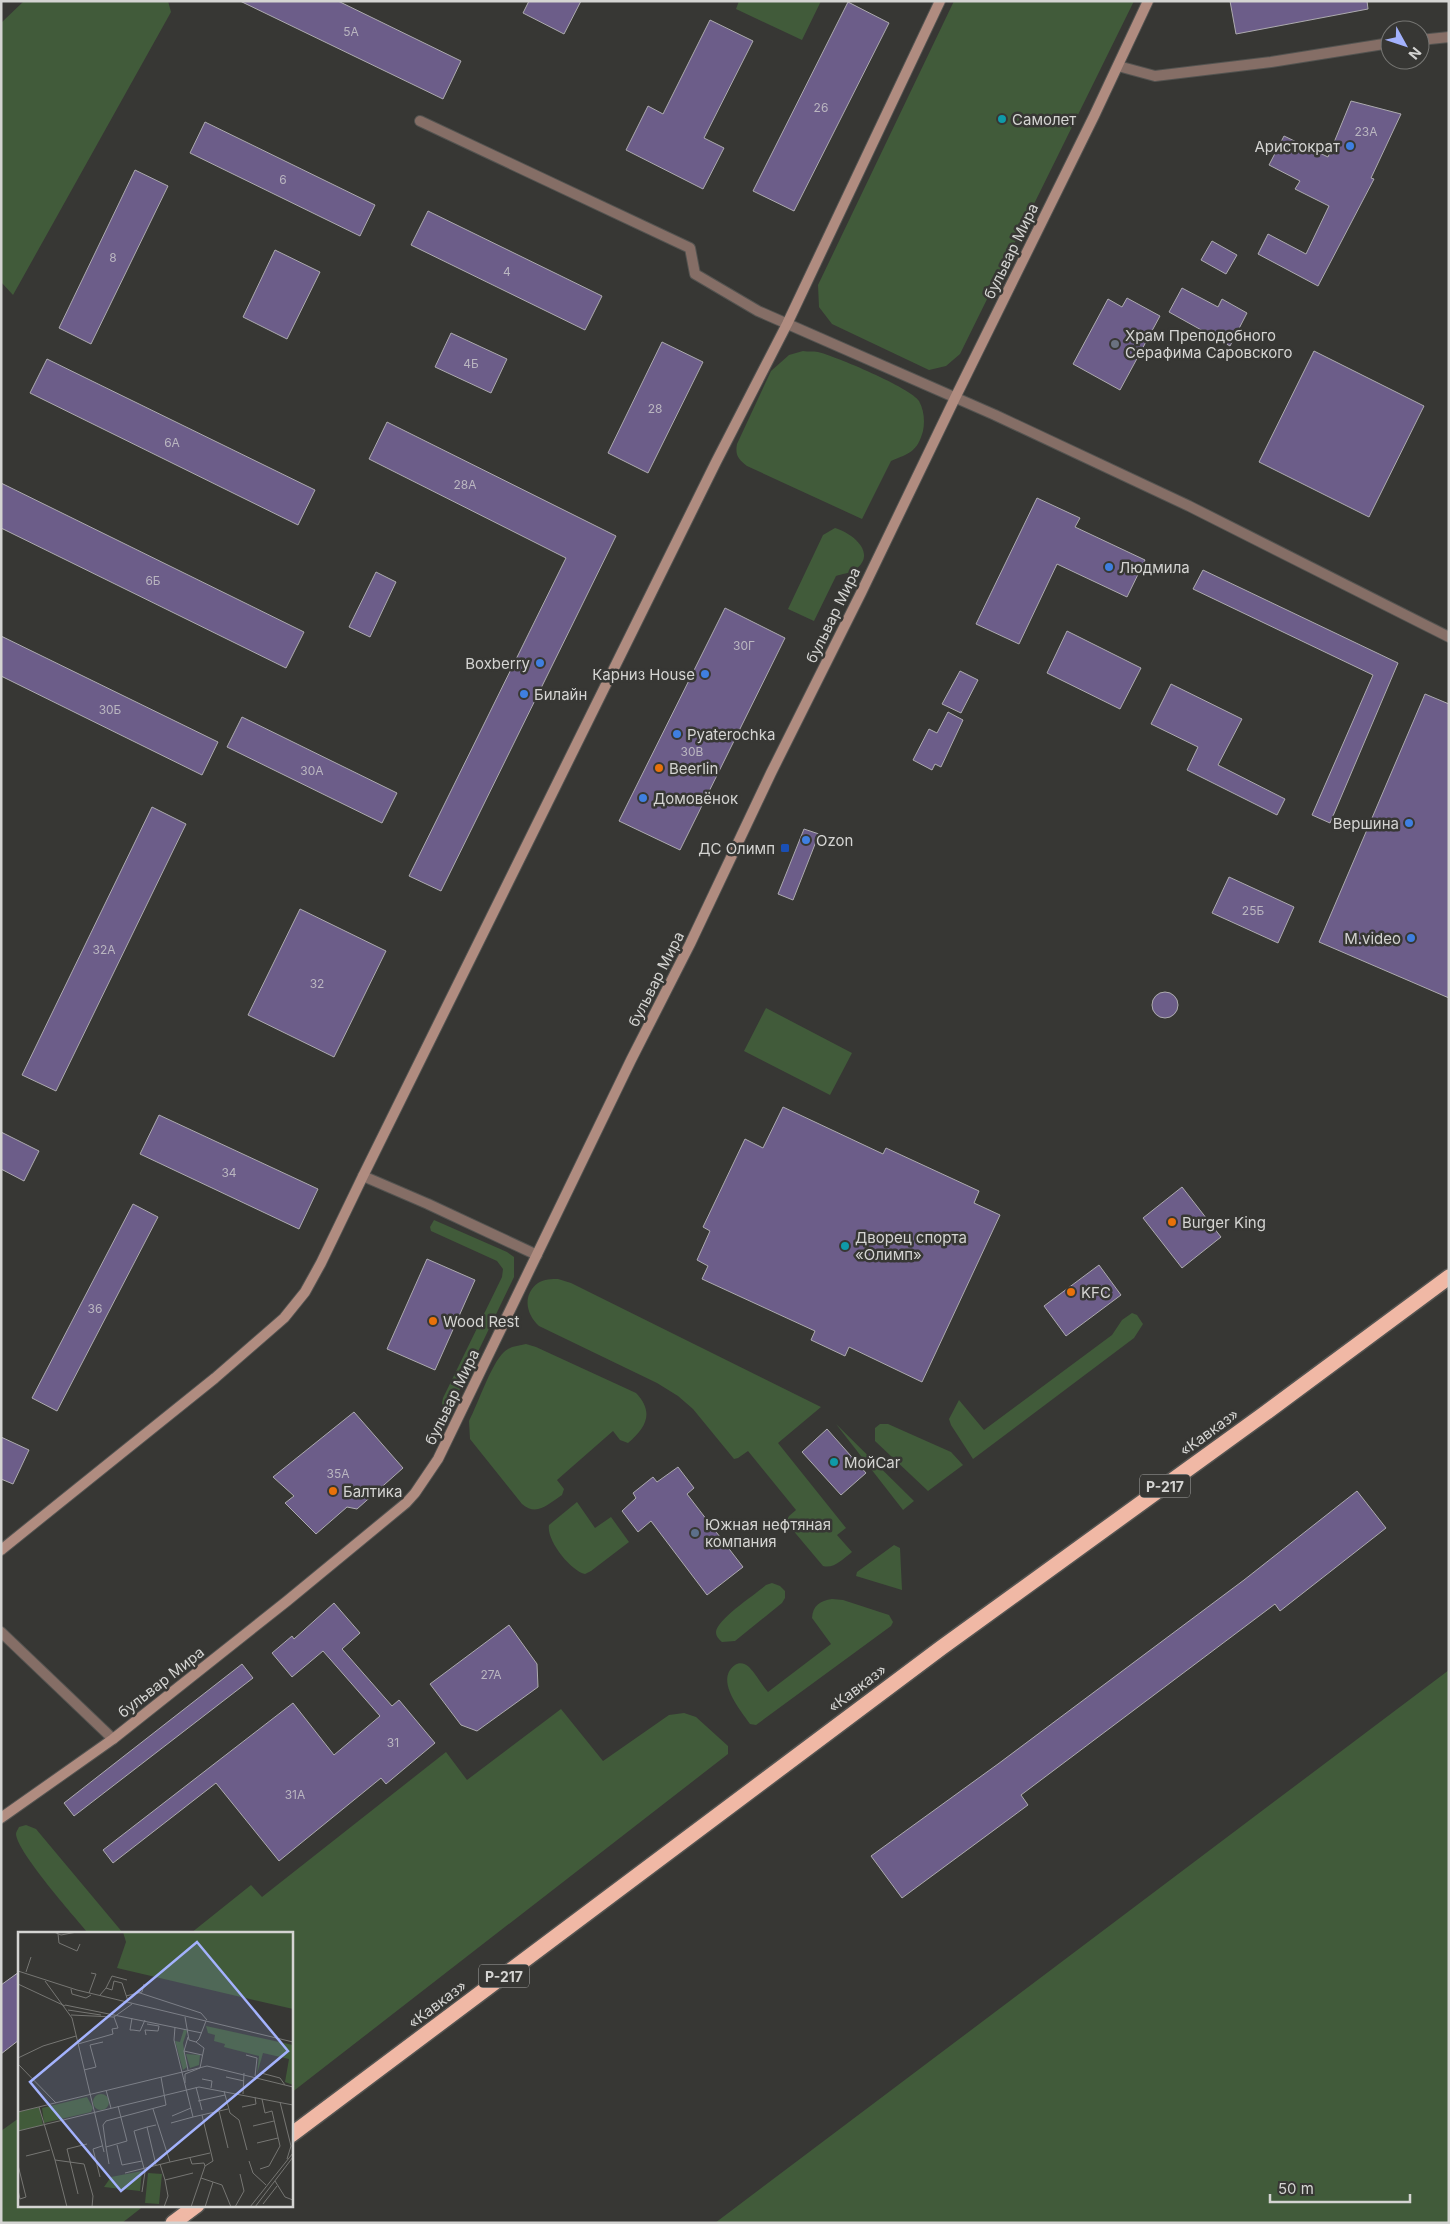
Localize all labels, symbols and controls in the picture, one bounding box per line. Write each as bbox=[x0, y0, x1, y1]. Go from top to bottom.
north arrow bbox=[1380, 20, 1430, 70]
house number: 5А bbox=[343, 24, 359, 39]
text: N bbox=[1405, 44, 1425, 63]
house number: 26 bbox=[814, 100, 828, 115]
place label: Самолет bbox=[1012, 110, 1076, 129]
marker: Самолет bbox=[996, 113, 1008, 125]
house number: 23А bbox=[1354, 124, 1378, 139]
place label: Аристократ bbox=[1254, 137, 1340, 156]
marker: Аристократ bbox=[1344, 140, 1356, 152]
house number: 6 bbox=[279, 172, 287, 187]
street label: бульвар Мира bbox=[980, 200, 1042, 302]
house number: 8 bbox=[109, 250, 117, 265]
house number: 4 bbox=[503, 264, 511, 279]
place label: Храм Преподобного Серафима Саровского bbox=[1125, 326, 1293, 362]
marker: Храм Преподобного Серафима Саровского bbox=[1109, 338, 1121, 350]
house number: 4Б bbox=[463, 356, 479, 371]
house number: 28 bbox=[648, 401, 662, 416]
house number: 6А bbox=[164, 435, 180, 450]
house number: 28А bbox=[453, 477, 477, 492]
place label: Людмила bbox=[1119, 558, 1190, 577]
marker: Людмила bbox=[1103, 561, 1115, 573]
street label: бульвар Мира bbox=[802, 564, 864, 666]
house number: 6Б bbox=[145, 573, 161, 588]
house number: 30Г bbox=[733, 638, 755, 653]
place label: Boxberry bbox=[465, 654, 531, 673]
marker: Boxberry bbox=[534, 657, 546, 669]
place label: Карниз House bbox=[592, 665, 695, 684]
marker: Карниз House bbox=[699, 668, 711, 680]
place label: Билайн bbox=[534, 685, 587, 704]
marker: Билайн bbox=[518, 688, 530, 700]
house number: 30Б bbox=[99, 702, 122, 717]
place label: Pyaterochka bbox=[687, 725, 775, 744]
marker: Pyaterochka bbox=[671, 728, 683, 740]
house number: 30В bbox=[681, 744, 704, 759]
place label: Beerlin bbox=[669, 759, 718, 778]
marker: Beerlin bbox=[653, 762, 665, 774]
house number: 30А bbox=[300, 763, 324, 778]
place label: Домовёнок bbox=[653, 789, 738, 808]
marker: Домовёнок bbox=[637, 792, 649, 804]
place label: Вершина bbox=[1333, 814, 1399, 833]
marker: Вершина bbox=[1403, 817, 1415, 829]
place label: Ozon bbox=[816, 831, 853, 850]
marker: Ozon bbox=[800, 834, 812, 846]
place label: ДС Олимп bbox=[698, 839, 775, 858]
marker: ДС Олимп bbox=[779, 842, 791, 854]
house number: 25Б bbox=[1242, 903, 1264, 918]
street label: бульвар Мира bbox=[624, 928, 688, 1030]
place label: M.video bbox=[1344, 929, 1401, 948]
marker: M.video bbox=[1405, 932, 1417, 944]
house number: 32А bbox=[92, 942, 116, 957]
house number: 32 bbox=[310, 976, 324, 991]
house number: 34 bbox=[221, 1165, 237, 1180]
place label: Burger King bbox=[1182, 1213, 1266, 1232]
marker: Burger King bbox=[1166, 1216, 1178, 1228]
place label: Дворец спорта «Олимп» bbox=[855, 1228, 967, 1264]
marker: Дворец спорта «Олимп» bbox=[839, 1240, 851, 1252]
place label: KFC bbox=[1081, 1283, 1111, 1302]
marker: KFC bbox=[1065, 1286, 1077, 1298]
house number: 36 bbox=[88, 1301, 102, 1316]
place label: Wood Rest bbox=[443, 1312, 520, 1331]
marker: Wood Rest bbox=[427, 1315, 439, 1327]
street label: бульвар Мира bbox=[421, 1346, 483, 1448]
street label: «Кавказ» bbox=[1176, 1404, 1242, 1460]
place label: МойCar bbox=[844, 1453, 901, 1472]
marker: МойCar bbox=[828, 1456, 840, 1468]
house number: 35А bbox=[327, 1466, 350, 1481]
road number: Р-217 bbox=[1140, 1474, 1190, 1498]
place label: Балтика bbox=[343, 1482, 402, 1501]
marker: Балтика bbox=[327, 1485, 339, 1497]
place label: Южная нефтяная компания bbox=[705, 1515, 831, 1551]
marker: Южная нефтяная компания bbox=[689, 1527, 701, 1539]
street label: бульвар Мира bbox=[114, 1642, 208, 1722]
street label: «Кавказ» bbox=[824, 1660, 890, 1716]
house number: 27А bbox=[480, 1667, 502, 1682]
house number: 31 bbox=[387, 1735, 399, 1750]
house number: 31А bbox=[285, 1787, 305, 1802]
inset map bbox=[18, 1932, 292, 2206]
road number: Р-217 bbox=[479, 1964, 529, 1988]
street label: «Кавказ» bbox=[404, 1976, 470, 2032]
scale bar bbox=[1270, 2172, 1410, 2204]
text: 50 m bbox=[1278, 2179, 1314, 2198]

